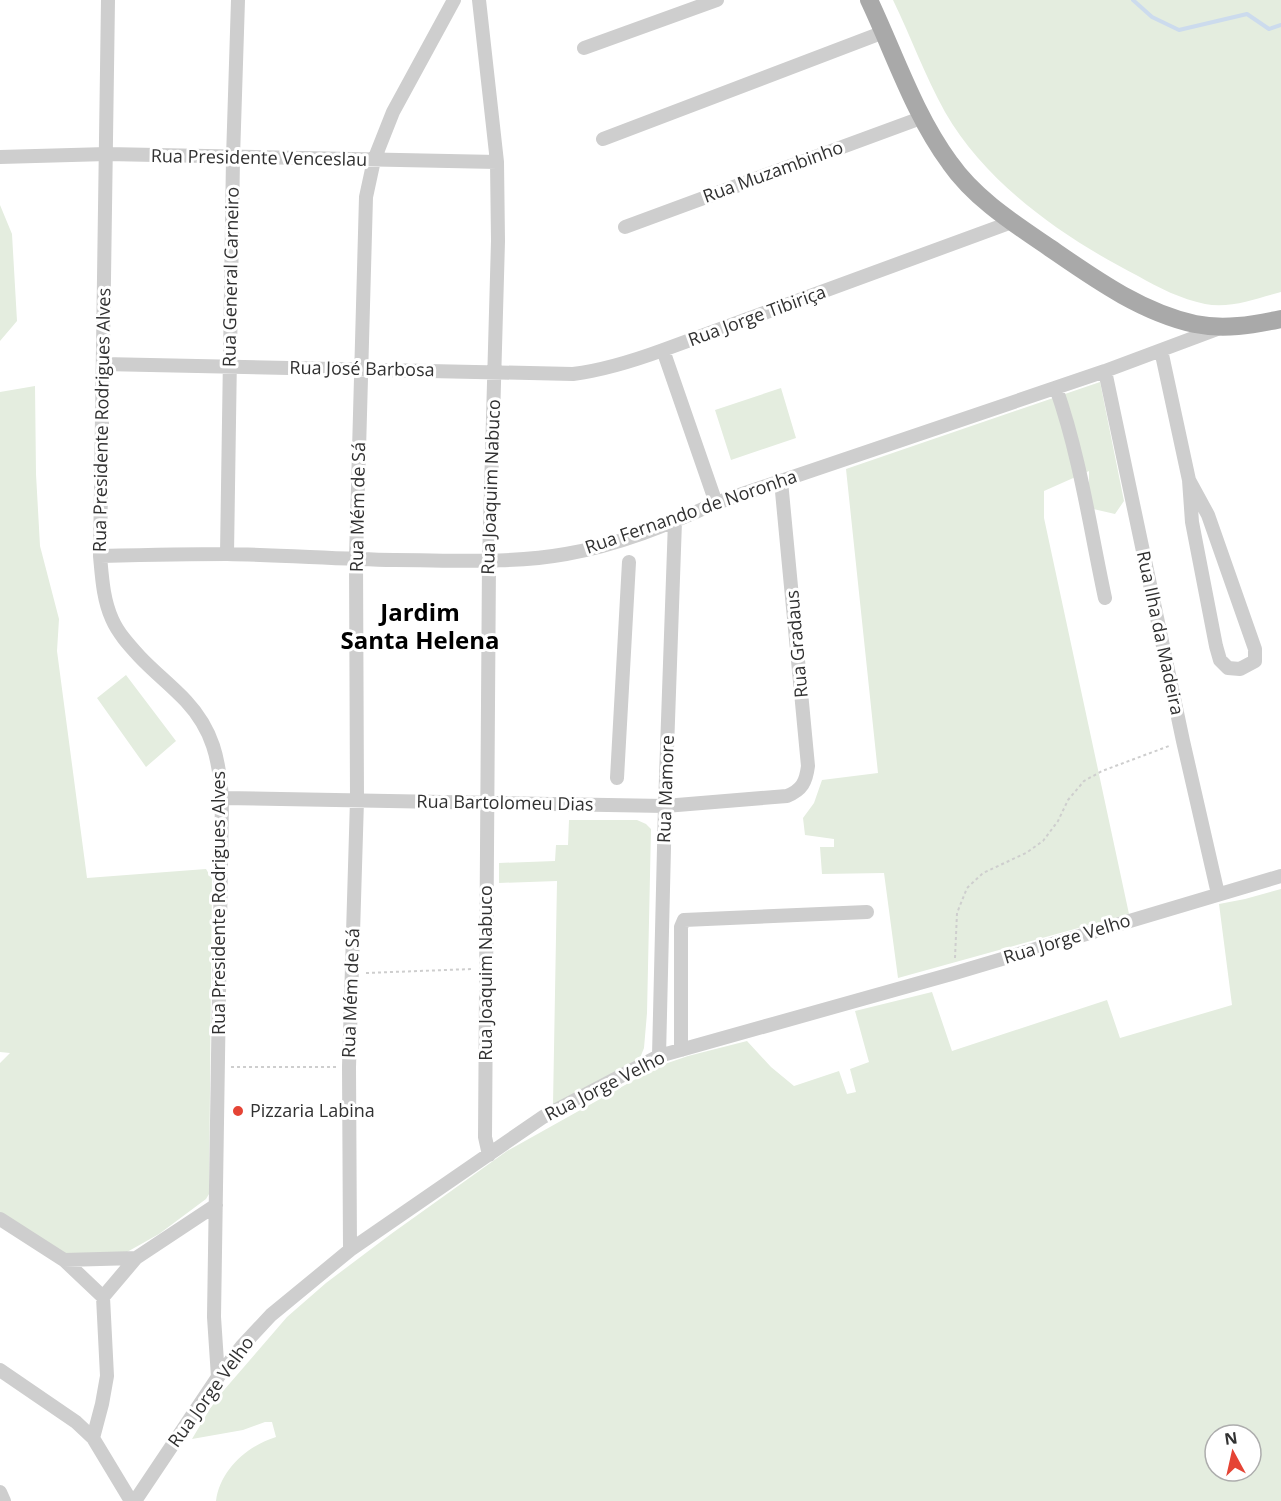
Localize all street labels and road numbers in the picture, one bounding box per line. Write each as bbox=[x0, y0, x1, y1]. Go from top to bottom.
street label: Rua Muzambinho bbox=[699, 135, 846, 208]
street label: Rua Presidente Venceslau bbox=[151, 143, 367, 171]
street label: Rua General Carneiro bbox=[216, 187, 244, 367]
street label: Rua Jorge Tibiriça bbox=[684, 279, 829, 351]
street label: Rua Presidente Rodrigues Alves bbox=[87, 288, 115, 552]
street label: Rua José Barbosa bbox=[289, 355, 435, 381]
street label: Rua Joaquim Nabuco bbox=[475, 399, 505, 575]
street label: Rua Mém de Sá bbox=[344, 442, 370, 572]
street label: Rua Fernando de Noronha bbox=[582, 463, 800, 559]
street label: Rua Ilha da Madeira bbox=[1132, 549, 1190, 717]
street label: Rua Gradaus bbox=[779, 589, 813, 699]
street label: Rua Mamore bbox=[651, 735, 679, 843]
street label: Rua Presidente Rodrigues Alves bbox=[206, 771, 230, 1035]
street label: Rua Bartolomeu Dias bbox=[416, 788, 594, 816]
street label: Rua Joaquim Nabuco bbox=[473, 885, 497, 1061]
street label: Rua Jorge Velho bbox=[1000, 907, 1133, 969]
street label: Rua Mém de Sá bbox=[336, 928, 364, 1058]
street label: Rua Jorge Velho bbox=[540, 1045, 669, 1126]
street label: Rua Jorge Velho bbox=[162, 1331, 259, 1452]

